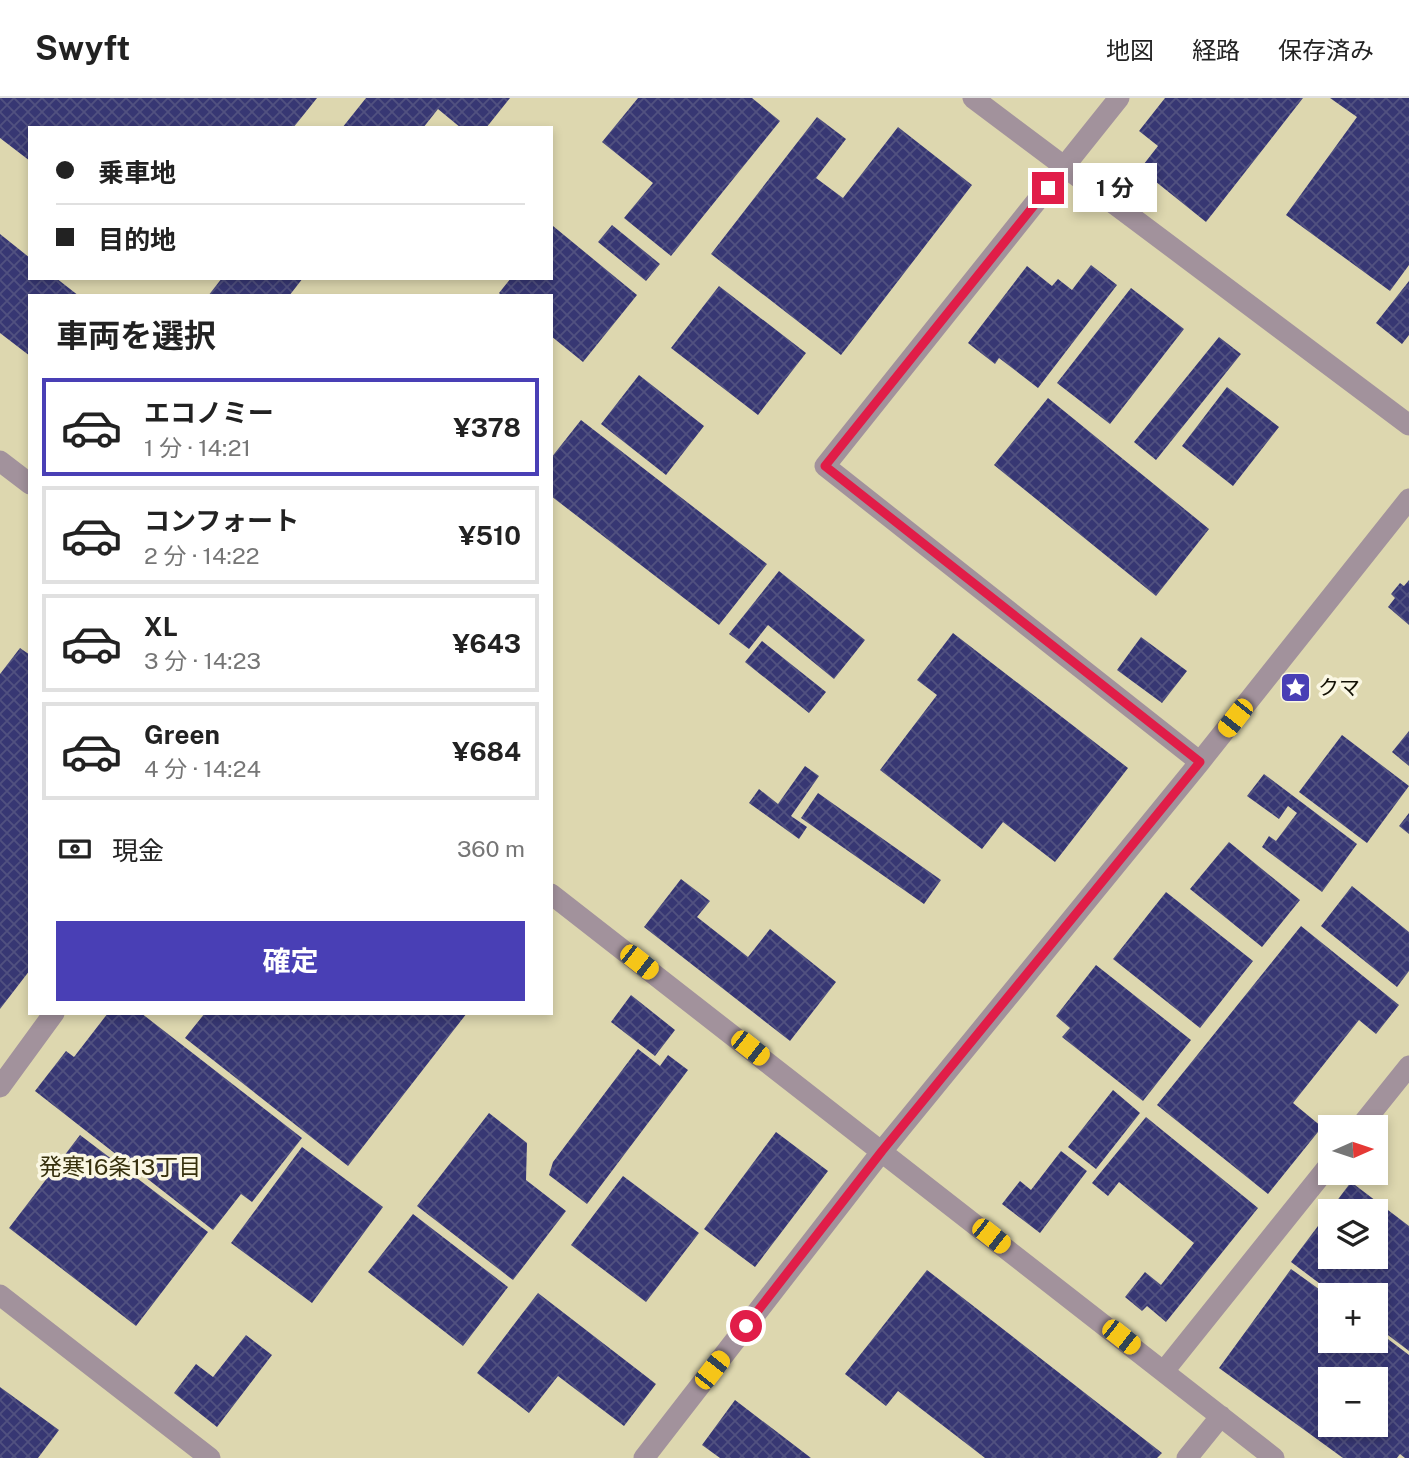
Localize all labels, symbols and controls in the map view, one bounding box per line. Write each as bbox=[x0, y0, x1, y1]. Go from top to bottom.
text: Swyft bbox=[35, 29, 130, 67]
text: 地図 bbox=[1106, 36, 1154, 64]
text: 経路 bbox=[1192, 36, 1240, 64]
text: 保存済み bbox=[1278, 36, 1374, 64]
text: 乗車地 bbox=[98, 157, 176, 188]
callout: 1 分 bbox=[1072, 164, 1156, 212]
route end bbox=[1032, 172, 1064, 204]
text: 1 分 bbox=[1096, 174, 1134, 201]
text: 目的地 bbox=[98, 224, 176, 255]
text: 車両を選択 bbox=[56, 317, 216, 354]
icon: car bbox=[60, 396, 123, 459]
text: エコノミー bbox=[144, 397, 274, 428]
text: ¥378 bbox=[454, 412, 521, 443]
text: 1 分 · 14:21 bbox=[144, 434, 251, 461]
icon: car bbox=[60, 504, 123, 567]
text: コンフォート bbox=[144, 505, 299, 536]
text: ¥510 bbox=[458, 520, 521, 551]
text: 2 分 · 14:22 bbox=[144, 542, 259, 569]
text: XL bbox=[144, 611, 178, 642]
icon: car bbox=[60, 612, 123, 675]
text: ¥643 bbox=[452, 628, 521, 659]
text: 3 分 · 14:23 bbox=[144, 647, 261, 674]
place icon: クマ bbox=[1278, 671, 1312, 705]
place label: クマ bbox=[1318, 675, 1360, 700]
car bbox=[1214, 695, 1257, 741]
text: Green bbox=[144, 719, 220, 750]
icon: car bbox=[60, 720, 123, 783]
text: ¥684 bbox=[452, 736, 521, 767]
text: 4 分 · 14:24 bbox=[144, 755, 261, 782]
icon: cash bbox=[56, 830, 94, 868]
text: 現金 bbox=[112, 835, 164, 866]
text: 360 m bbox=[457, 835, 525, 862]
button: 確定 bbox=[56, 921, 525, 1001]
car bbox=[616, 941, 663, 983]
car bbox=[727, 1027, 774, 1069]
north arrow bbox=[1318, 1115, 1388, 1185]
map controls bbox=[1318, 1115, 1388, 1437]
district label: 発寒16条13丁目 bbox=[39, 1153, 201, 1180]
button: layers bbox=[1318, 1199, 1388, 1269]
car bbox=[968, 1215, 1015, 1257]
button: + bbox=[1318, 1283, 1388, 1353]
route start bbox=[730, 1310, 762, 1342]
car bbox=[1098, 1316, 1145, 1358]
car bbox=[691, 1347, 734, 1393]
button: − bbox=[1318, 1367, 1388, 1437]

